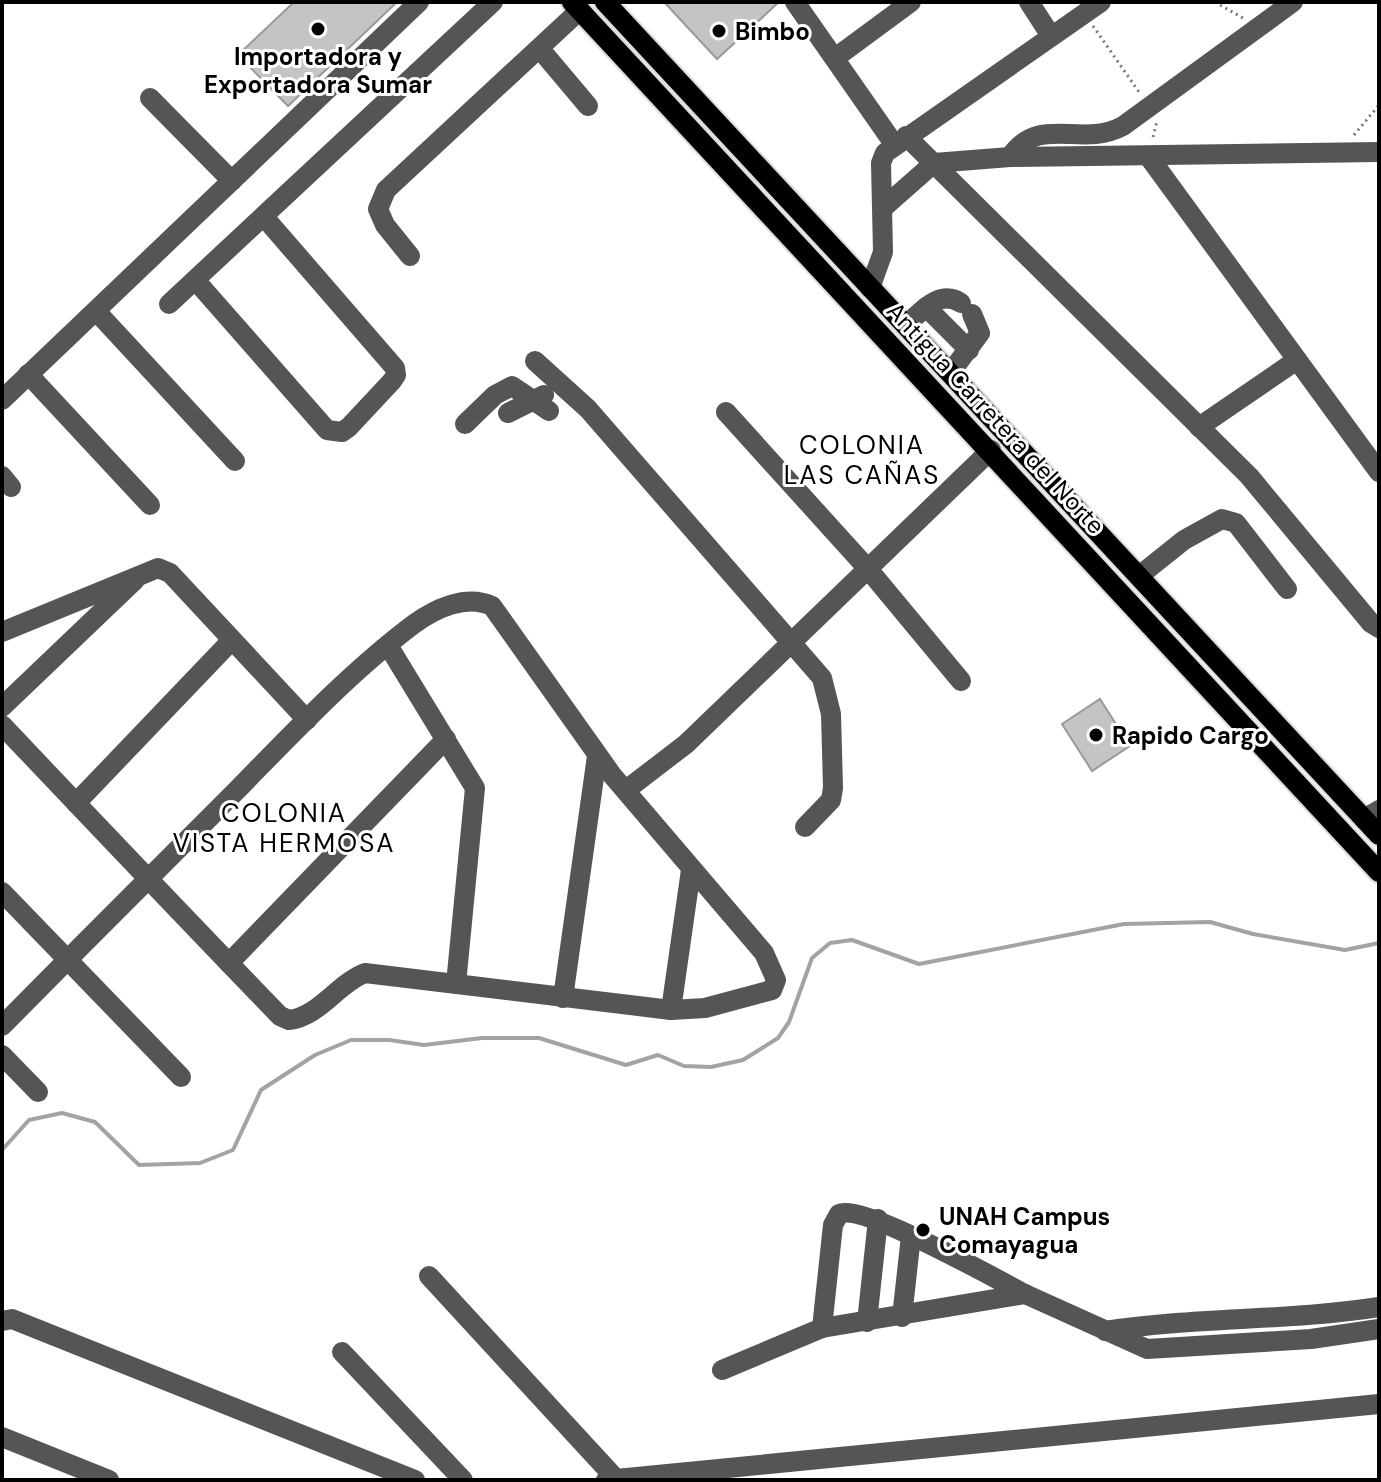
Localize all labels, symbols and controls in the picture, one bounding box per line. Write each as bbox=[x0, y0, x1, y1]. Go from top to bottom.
place label: Bimbo bbox=[735, 16, 810, 47]
marker: Importadora y Exportadora Sumar bbox=[309, 20, 327, 38]
marker: Bimbo bbox=[710, 22, 728, 40]
place label: Importadora y Exportadora Sumar bbox=[204, 41, 432, 100]
street label: Antigua Carretera del Norte bbox=[880, 295, 1112, 541]
district label: COLONIA LAS CAÑAS bbox=[784, 428, 940, 492]
place label: Rapido Cargo bbox=[1112, 720, 1269, 751]
marker: Rapido Cargo bbox=[1087, 726, 1105, 744]
district label: COLONIA VISTA HERMOSA bbox=[172, 796, 396, 860]
place label: UNAH Campus Comayagua bbox=[939, 1201, 1110, 1260]
marker: UNAH Campus Comayagua bbox=[914, 1221, 932, 1239]

